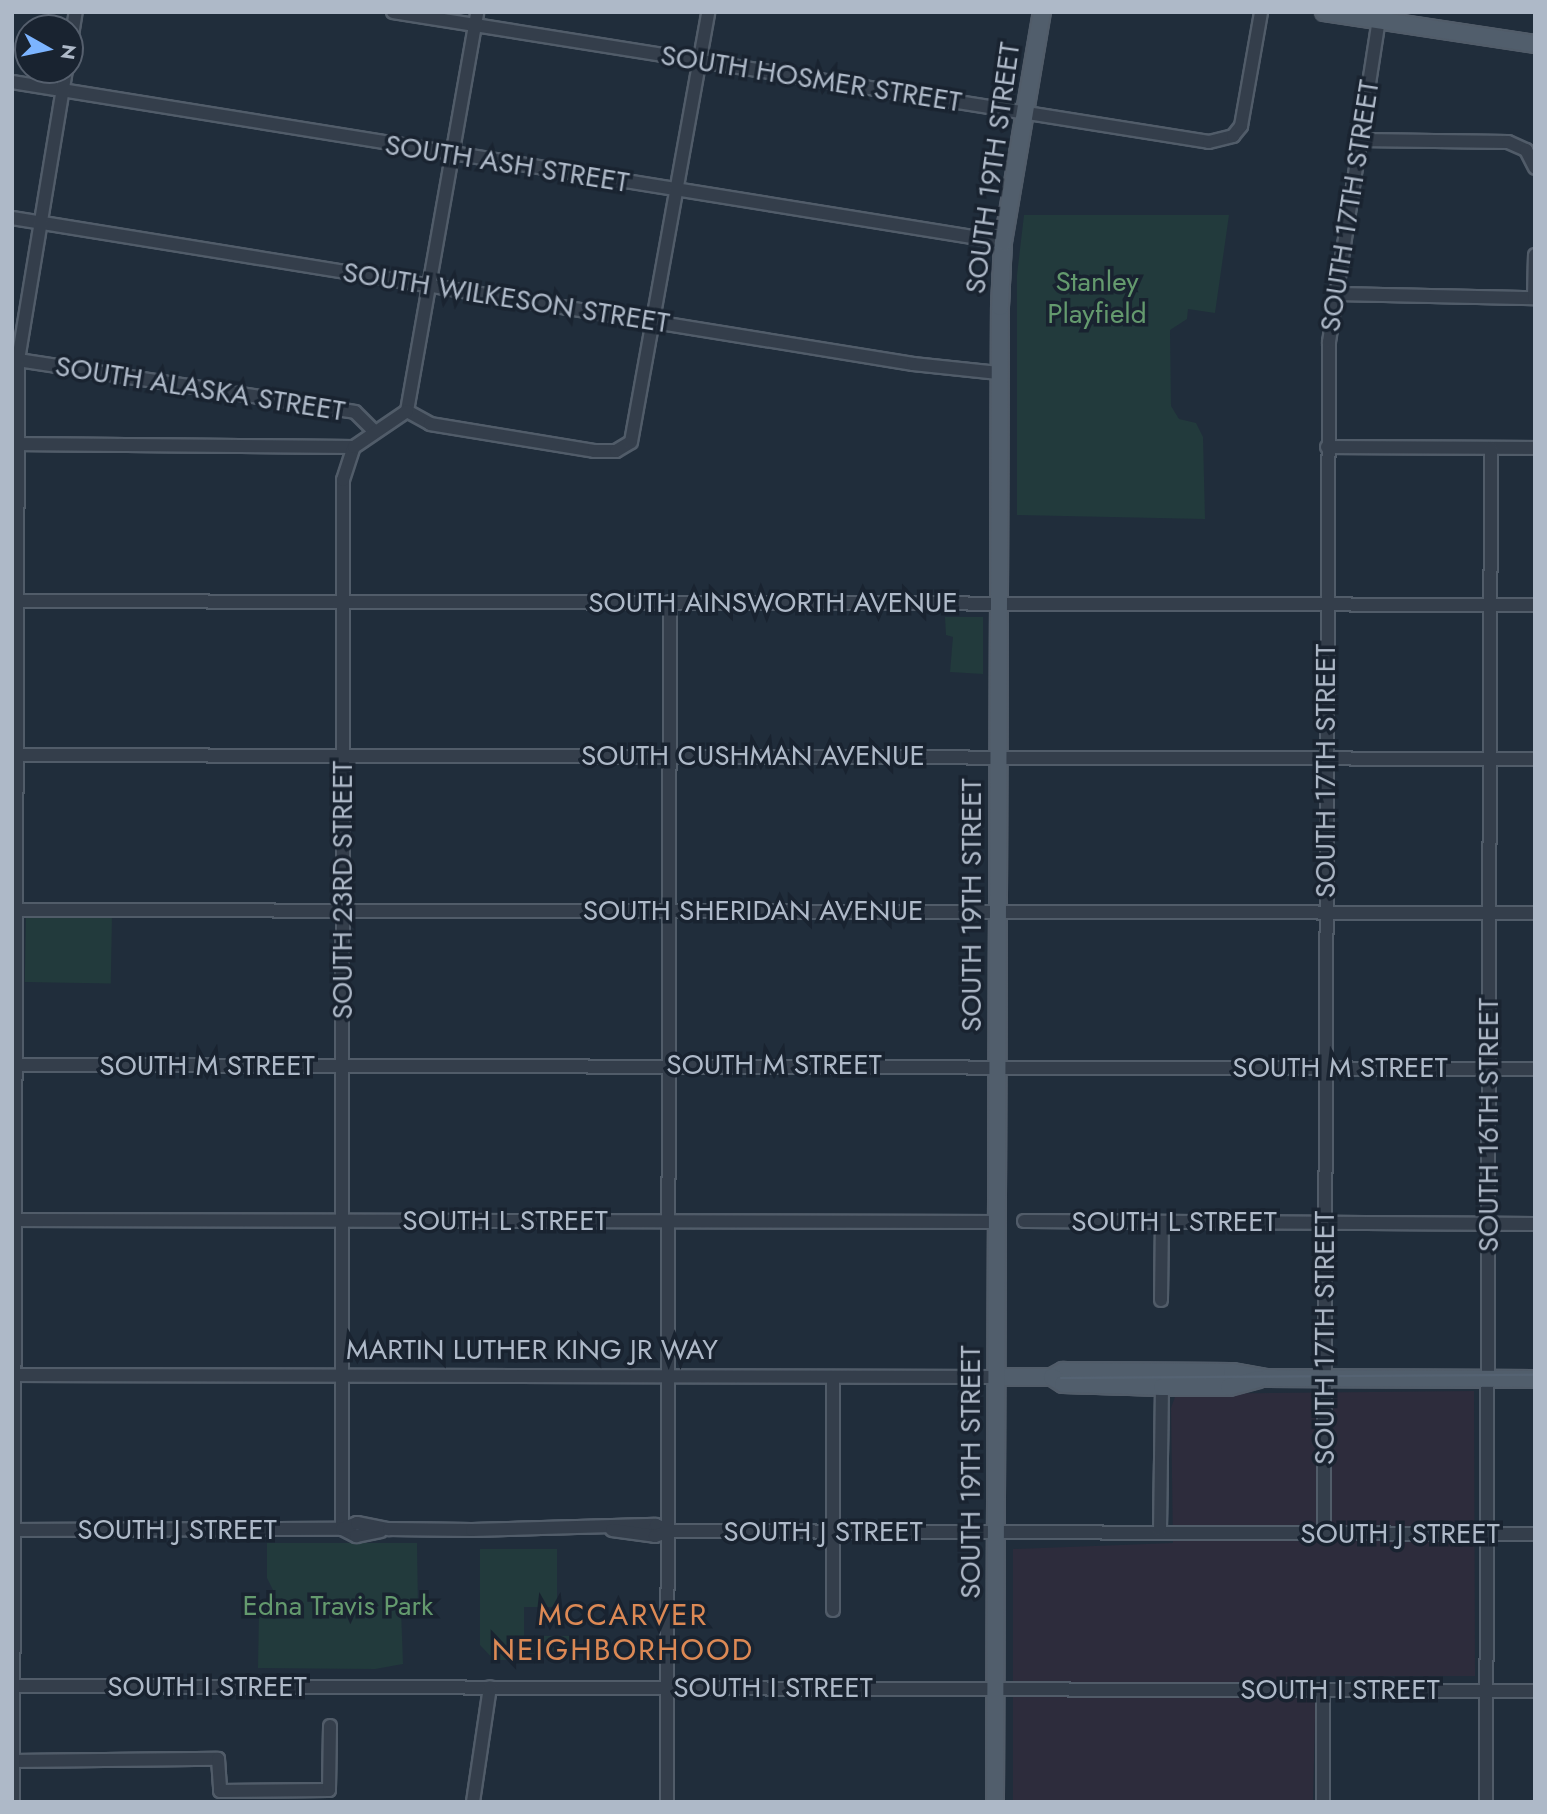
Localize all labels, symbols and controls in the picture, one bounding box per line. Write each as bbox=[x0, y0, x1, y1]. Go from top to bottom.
north arrow bbox=[14, 14, 84, 84]
street label: SOUTH HOSMER STREET bbox=[658, 39, 964, 119]
street label: SOUTH 19TH STREET bbox=[959, 40, 1027, 296]
text: N bbox=[54, 42, 83, 62]
street label: SOUTH 17TH STREET bbox=[1314, 78, 1386, 334]
street label: SOUTH ASH STREET bbox=[383, 128, 631, 200]
street label: SOUTH WILKESON STREET bbox=[340, 256, 672, 340]
park label: Stanley Playfield bbox=[1047, 265, 1147, 331]
street label: SOUTH ALASKA STREET bbox=[53, 350, 347, 428]
street label: SOUTH AINSWORTH AVENUE bbox=[588, 586, 958, 620]
street label: SOUTH 17TH STREET bbox=[1309, 644, 1343, 898]
street label: SOUTH CUSHMAN AVENUE bbox=[581, 739, 925, 773]
street label: SOUTH 23RD STREET bbox=[326, 761, 360, 1019]
street label: SOUTH 19TH STREET bbox=[955, 778, 989, 1032]
street label: SOUTH SHERIDAN AVENUE bbox=[583, 894, 923, 928]
street label: SOUTH 16TH STREET bbox=[1472, 998, 1506, 1252]
street label: SOUTH M STREET bbox=[666, 1048, 882, 1082]
street label: SOUTH M STREET bbox=[99, 1049, 315, 1083]
street label: SOUTH M STREET bbox=[1232, 1051, 1448, 1085]
street label: SOUTH L STREET bbox=[402, 1204, 608, 1238]
street label: SOUTH L STREET bbox=[1071, 1205, 1277, 1239]
street label: SOUTH 17TH STREET bbox=[1308, 1211, 1342, 1465]
street label: MARTIN LUTHER KING JR WAY bbox=[346, 1333, 718, 1367]
street label: SOUTH 19TH STREET bbox=[954, 1345, 988, 1599]
street label: SOUTH J STREET bbox=[77, 1513, 277, 1547]
street label: SOUTH J STREET bbox=[723, 1515, 923, 1549]
street label: SOUTH J STREET bbox=[1300, 1517, 1500, 1551]
park label: Edna Travis Park bbox=[243, 1589, 433, 1623]
district label: MCCARVER NEIGHBORHOOD bbox=[493, 1597, 753, 1668]
street label: SOUTH I STREET bbox=[107, 1670, 307, 1704]
street label: SOUTH I STREET bbox=[673, 1671, 873, 1705]
street label: SOUTH I STREET bbox=[1240, 1673, 1440, 1707]

